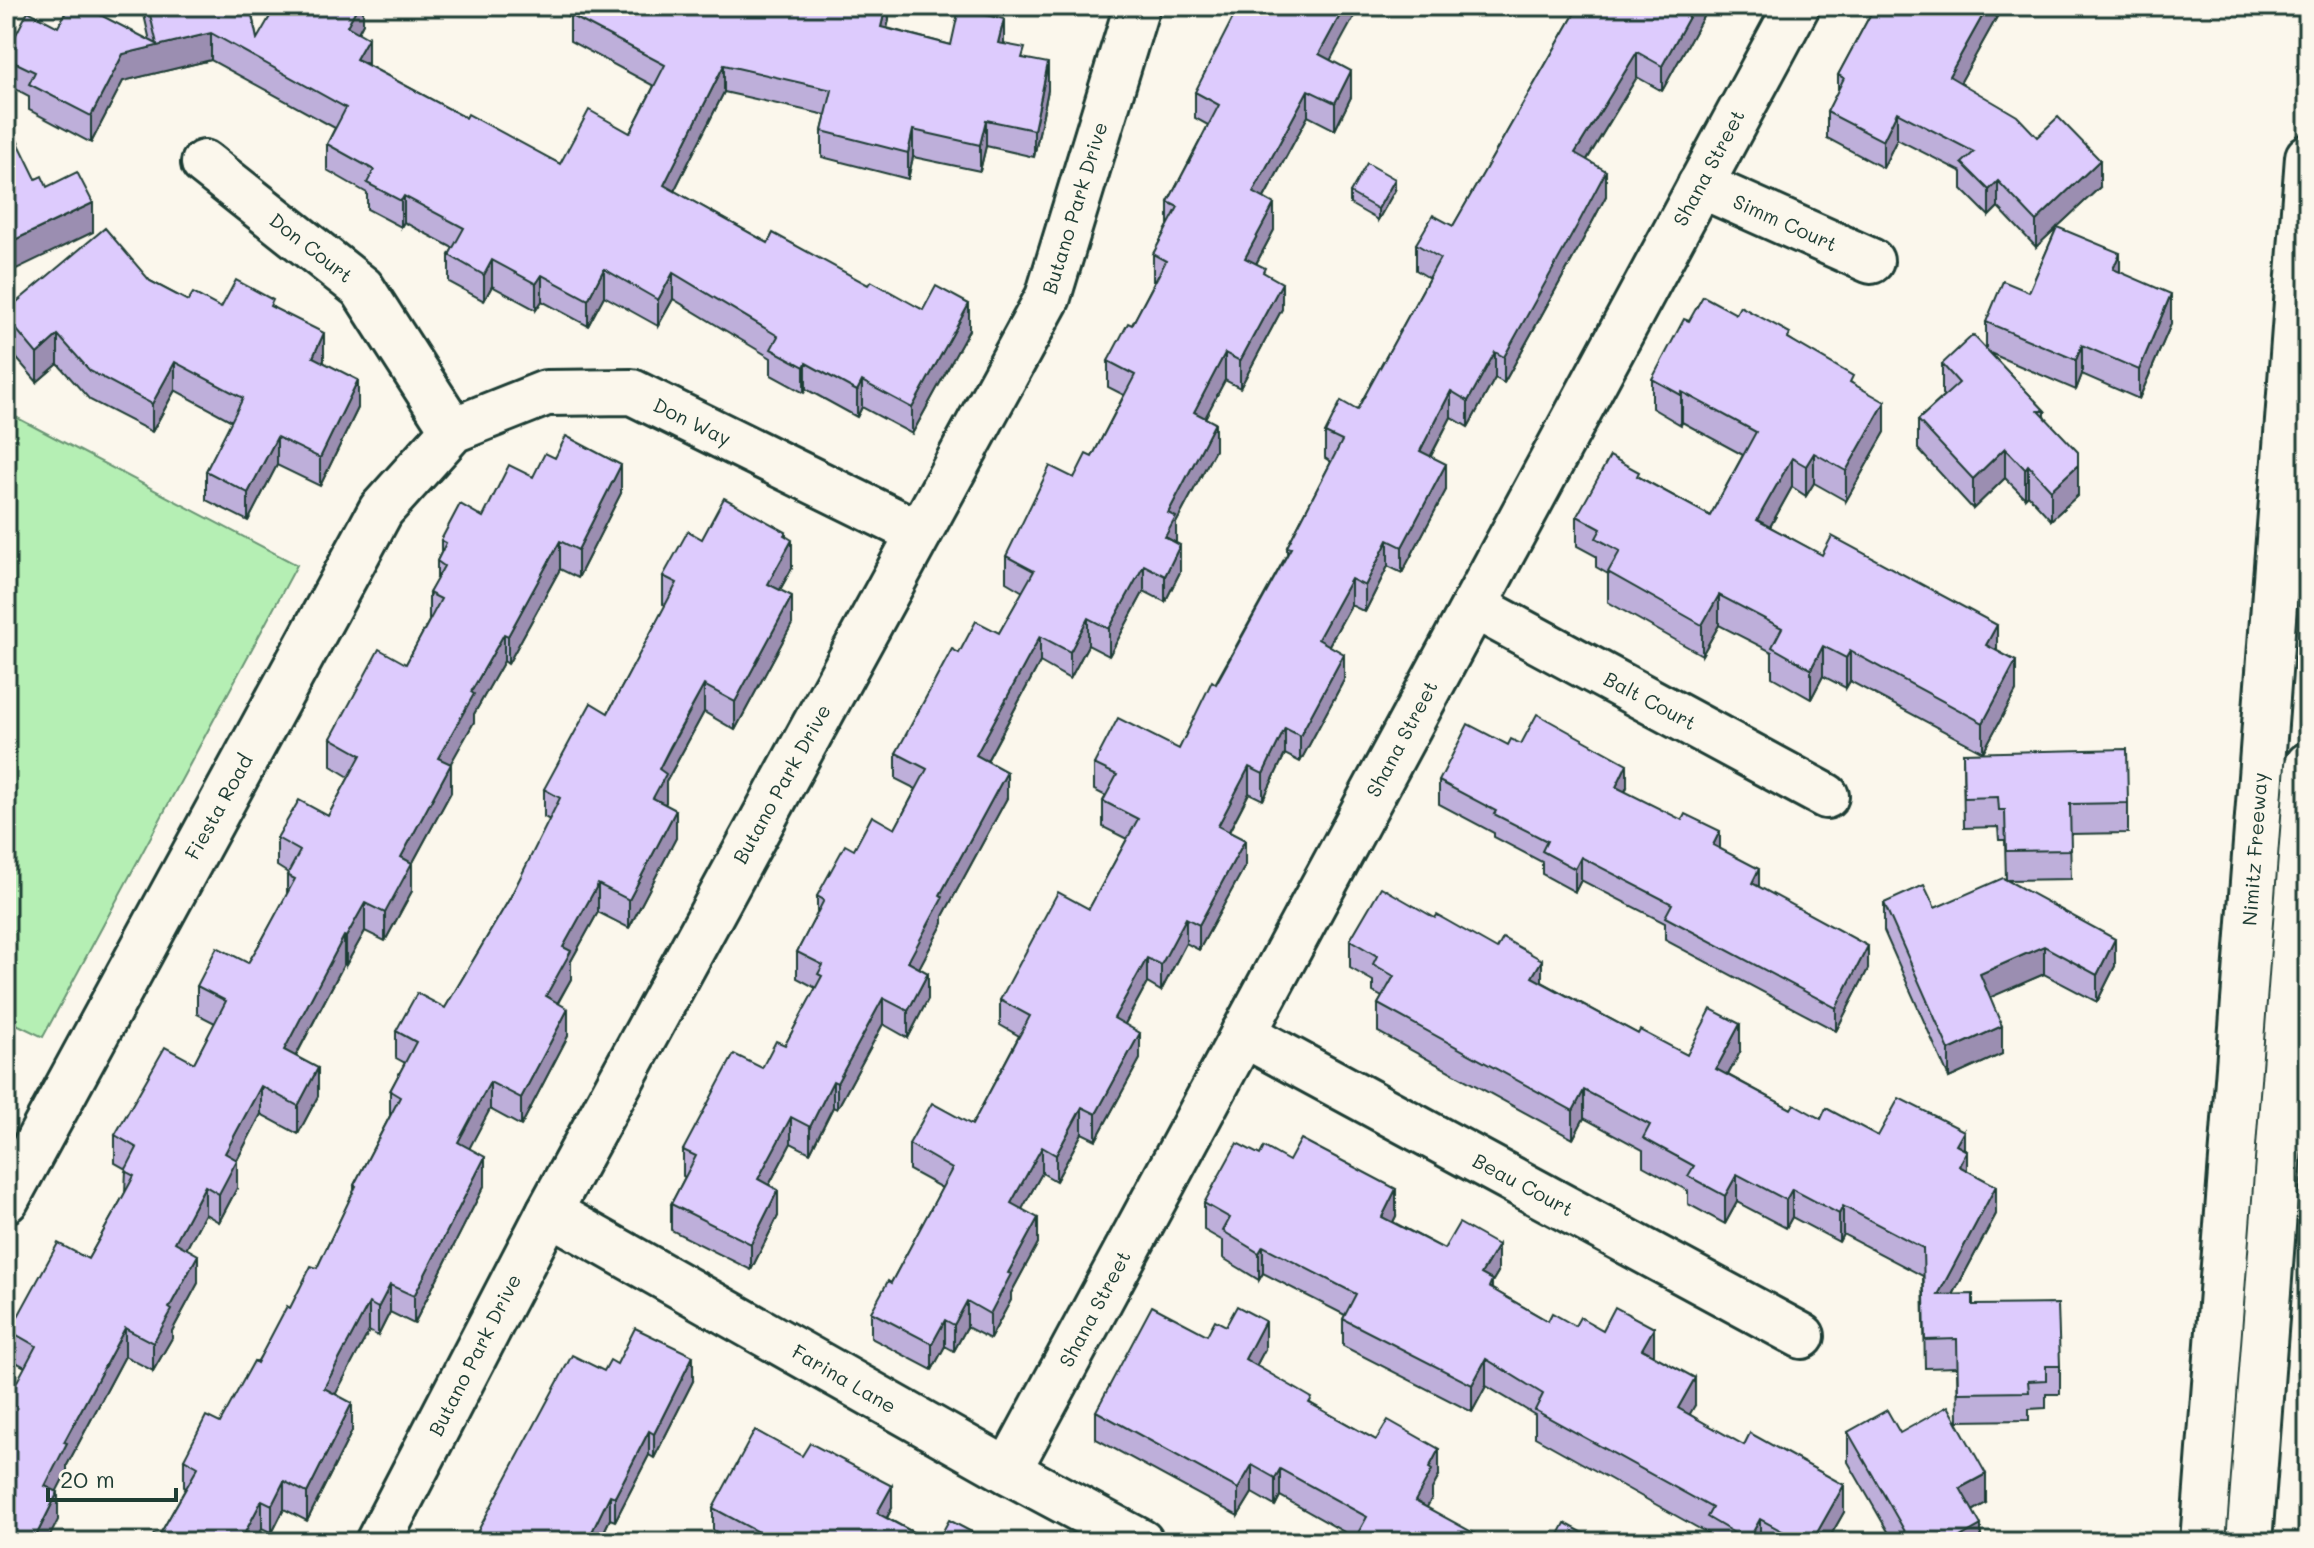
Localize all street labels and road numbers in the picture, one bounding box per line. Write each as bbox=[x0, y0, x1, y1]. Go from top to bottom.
street label: Shana Street bbox=[1666, 105, 1750, 230]
street label: Butano Park Drive bbox=[1036, 119, 1113, 297]
street label: Simm Court bbox=[1729, 188, 1842, 257]
street label: Don Court bbox=[265, 206, 359, 288]
street label: Don Way bbox=[649, 391, 736, 451]
street label: Balt Court bbox=[1600, 665, 1701, 735]
street label: Shana Street bbox=[1359, 676, 1443, 801]
street label: Butano Park Drive bbox=[726, 699, 836, 868]
street label: Fiesta Road bbox=[178, 749, 258, 864]
street label: Nimitz Freeway bbox=[2236, 771, 2272, 926]
street label: Beau Court bbox=[1469, 1147, 1578, 1222]
street label: Shana Street bbox=[1052, 1246, 1136, 1371]
street label: Butano Park Drive bbox=[422, 1269, 526, 1440]
street label: Farina Lane bbox=[788, 1338, 901, 1418]

